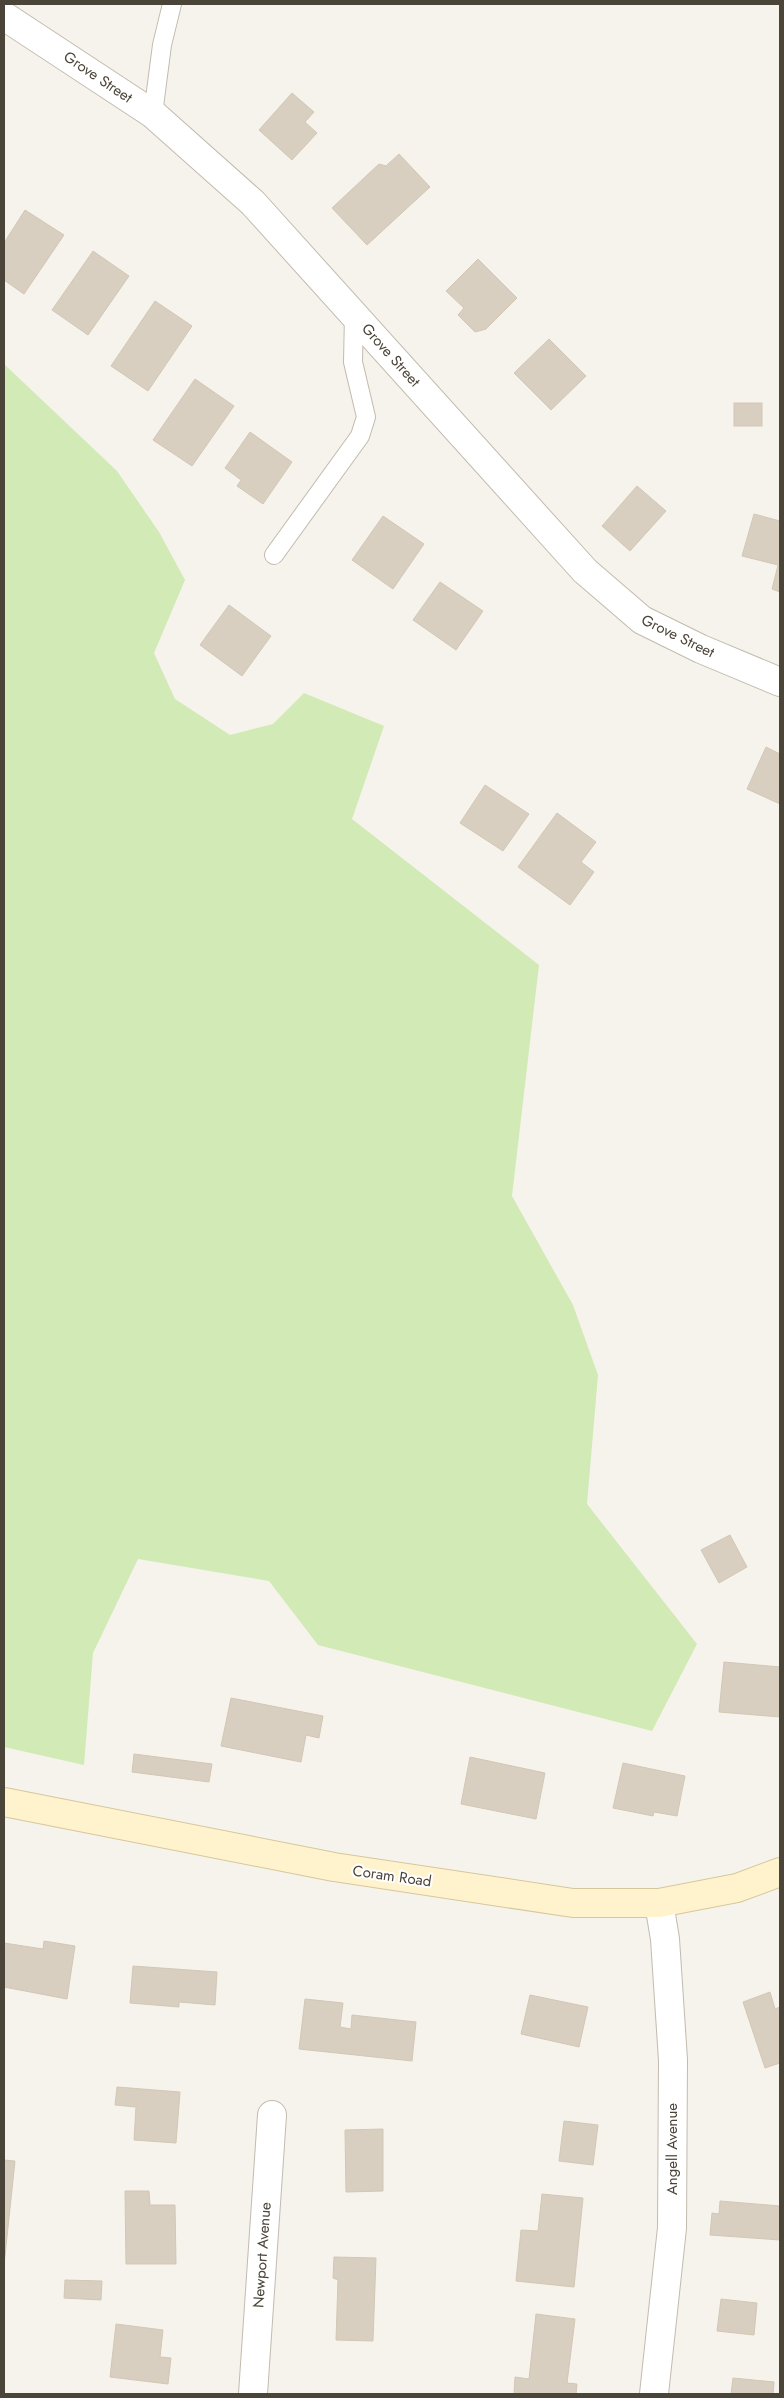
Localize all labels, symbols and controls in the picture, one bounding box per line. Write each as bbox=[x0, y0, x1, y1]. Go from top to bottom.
street label: Grove Street bbox=[59, 46, 137, 108]
street label: Grove Street bbox=[356, 318, 426, 392]
street label: Grove Street bbox=[638, 609, 719, 663]
street label: Coram Road bbox=[351, 1860, 433, 1892]
street label: Angell Avenue bbox=[661, 2103, 683, 2195]
street label: Newport Avenue bbox=[247, 2201, 277, 2309]

